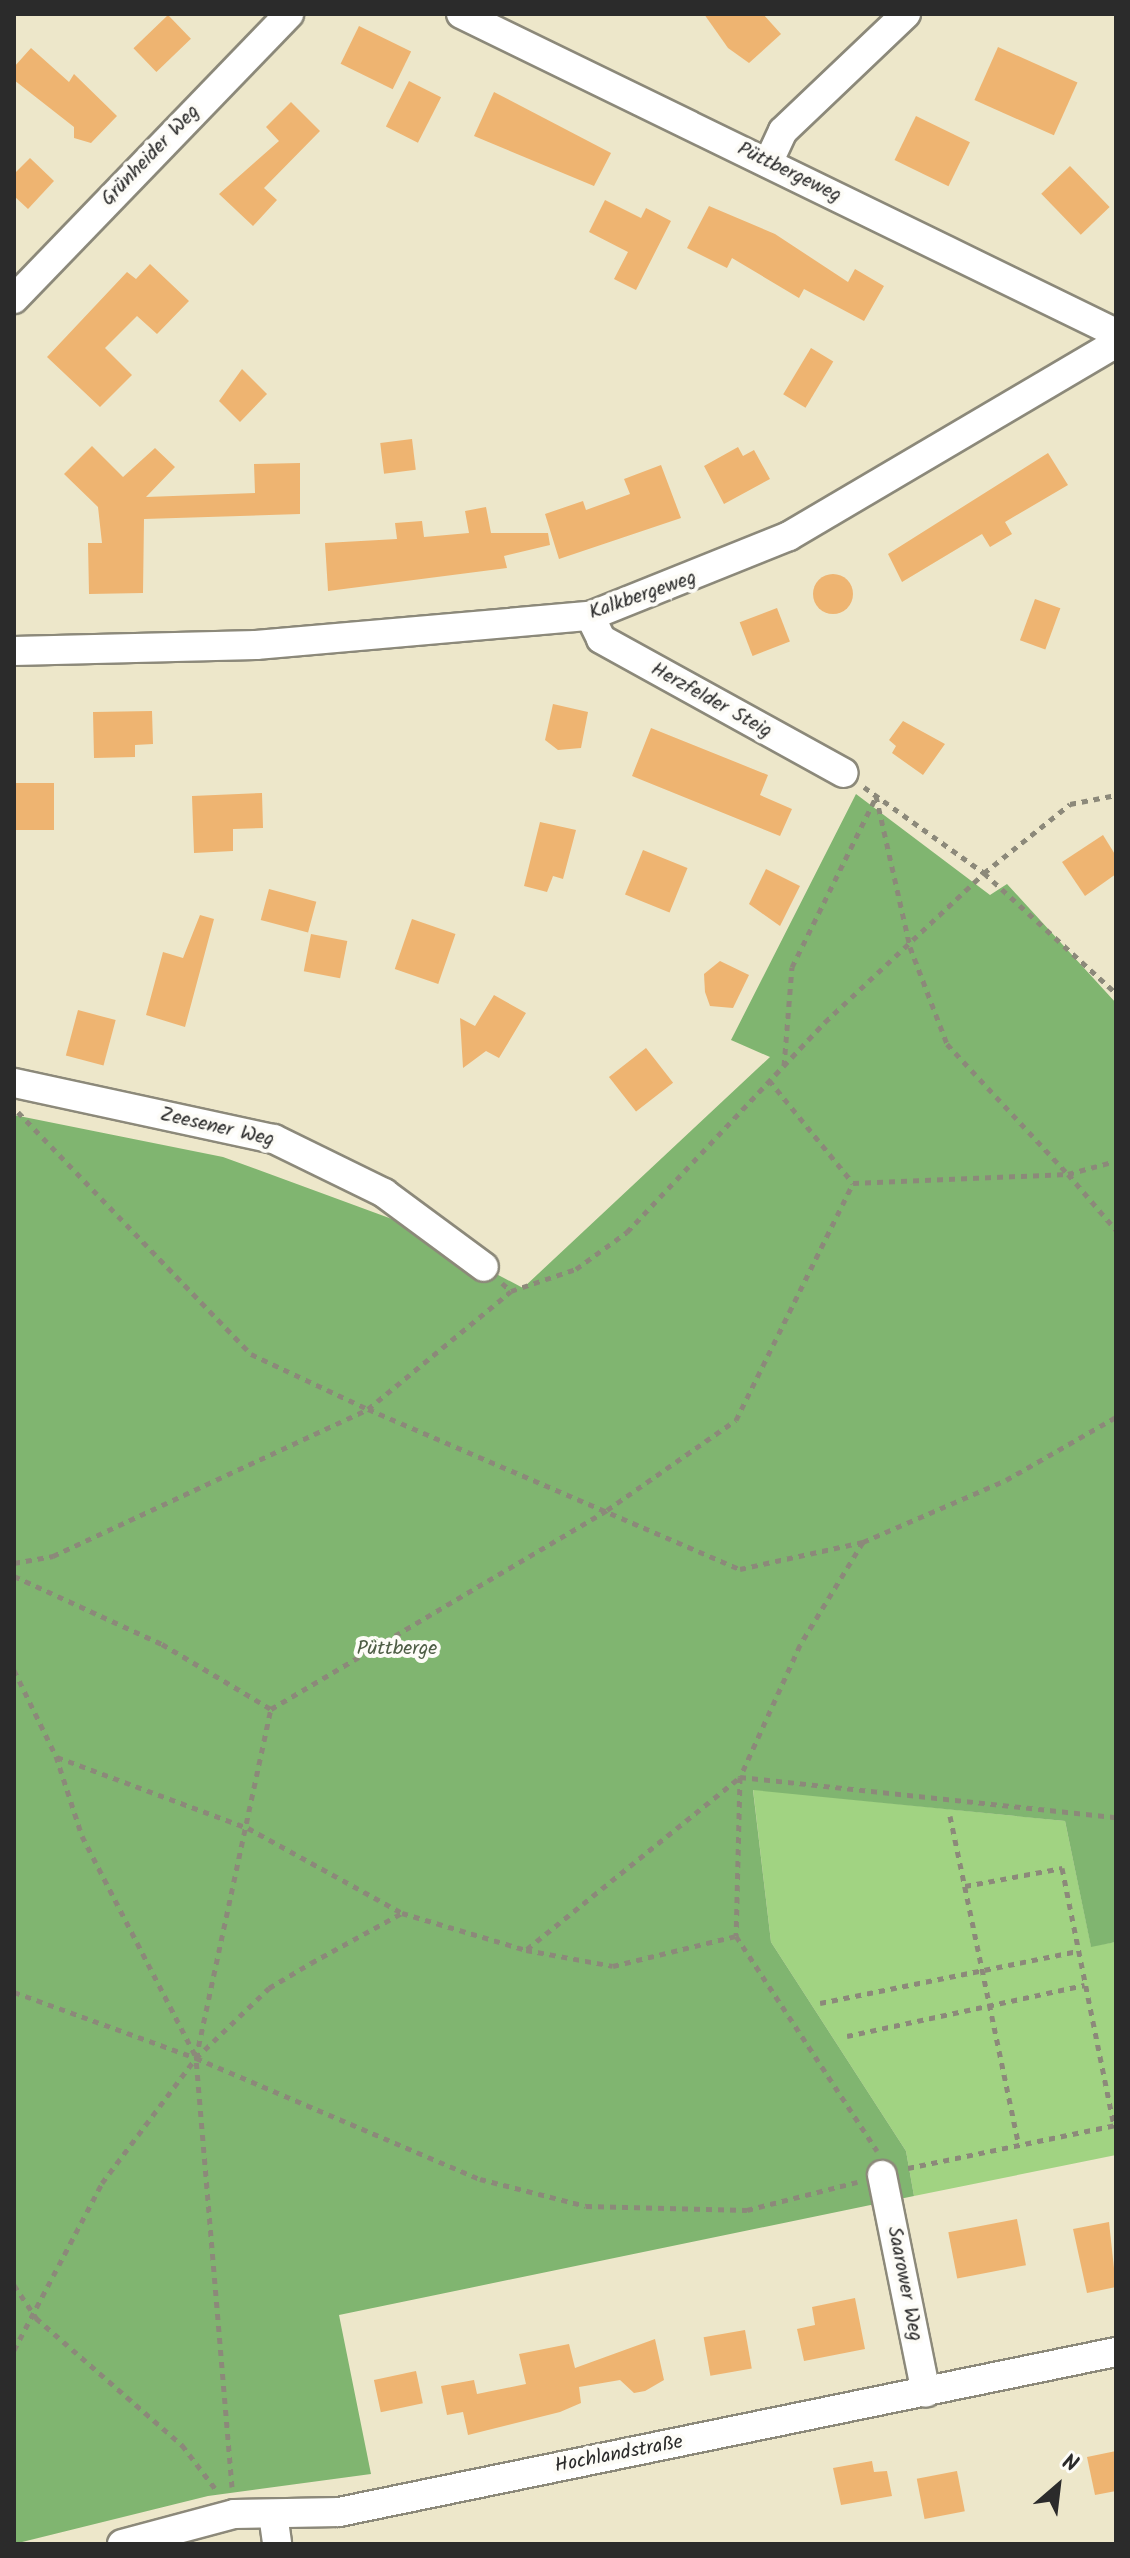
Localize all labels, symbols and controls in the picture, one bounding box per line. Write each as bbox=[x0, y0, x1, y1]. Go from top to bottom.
street label: Grünheider Weg bbox=[97, 100, 205, 212]
street label: Püttbergeweg bbox=[733, 138, 845, 208]
street label: Kalkbergeweg bbox=[586, 566, 700, 626]
street label: Herzfelder Steig bbox=[646, 658, 776, 744]
street label: Zeesener Weg bbox=[158, 1103, 276, 1153]
park label: Püttberge bbox=[357, 1637, 437, 1661]
street label: Saarower Weg bbox=[881, 2225, 927, 2343]
street label: Hochlandstraße bbox=[553, 2431, 685, 2479]
north arrow bbox=[1018, 2446, 1098, 2526]
text: N bbox=[1055, 2446, 1084, 2483]

